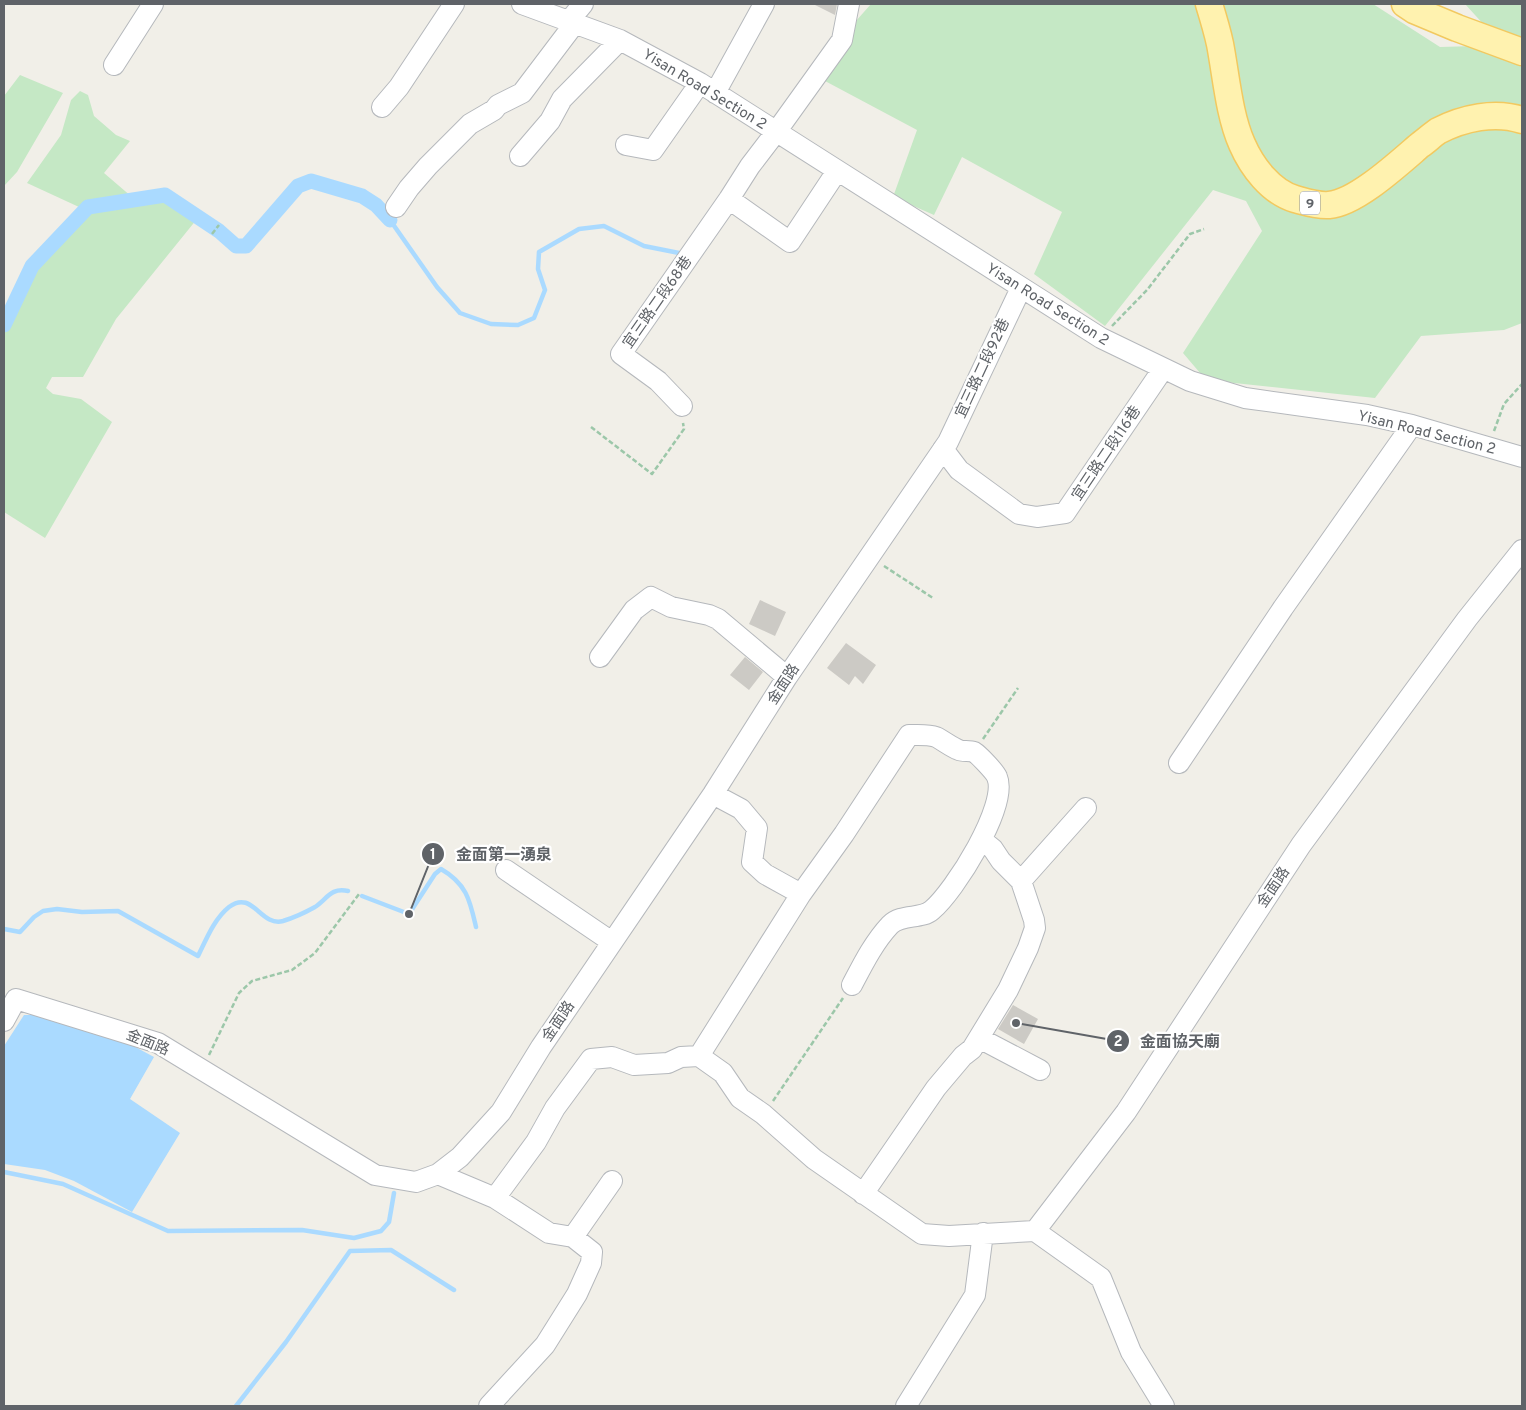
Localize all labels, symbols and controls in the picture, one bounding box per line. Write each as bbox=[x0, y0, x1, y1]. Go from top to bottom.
street label: Yisan Road Section 2 bbox=[639, 46, 770, 135]
road number: 9 bbox=[1300, 192, 1320, 214]
street label: 宜三路二段68巷 bbox=[619, 253, 697, 353]
street label: Yisan Road Section 2 bbox=[982, 260, 1112, 351]
street label: 宜三路二段92巷 bbox=[952, 316, 1015, 422]
street label: 宜三路二段116巷 bbox=[1069, 403, 1146, 505]
street label: Yisan Road Section 2 bbox=[1356, 407, 1498, 460]
street label: 金面路 bbox=[764, 661, 804, 709]
callout: 金面第一湧泉 bbox=[421, 839, 562, 870]
text: 金面第一湧泉 bbox=[456, 845, 552, 866]
text: 1 bbox=[430, 846, 436, 865]
street label: 金面路 bbox=[1254, 864, 1295, 912]
street label: 金面路 bbox=[539, 998, 580, 1046]
street label: 金面路 bbox=[123, 1026, 172, 1061]
callout: 金面協天廟 bbox=[1105, 1026, 1230, 1057]
text: 2 bbox=[1113, 1033, 1123, 1052]
text: 金面協天廟 bbox=[1140, 1033, 1220, 1053]

